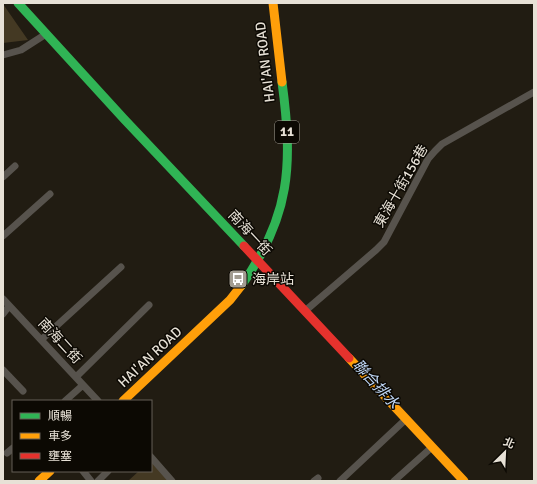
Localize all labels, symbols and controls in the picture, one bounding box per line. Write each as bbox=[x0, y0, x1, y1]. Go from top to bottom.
street label: HAI'AN ROAD bbox=[252, 21, 278, 103]
road number: 11 bbox=[275, 121, 299, 143]
street label: 東海十街156巷 bbox=[370, 142, 432, 230]
street label: 南海一街 bbox=[225, 207, 275, 259]
bus stop icon: 海岸站 bbox=[227, 268, 249, 290]
place label: 海岸站 bbox=[252, 271, 294, 288]
street label: 南海二街 bbox=[35, 315, 85, 367]
street label: HAI'AN ROAD bbox=[115, 323, 185, 391]
water label: 聯合排水 bbox=[349, 356, 404, 413]
legend bbox=[12, 400, 152, 472]
text: 順暢 bbox=[48, 409, 72, 424]
text: 車多 bbox=[48, 429, 72, 444]
north arrow bbox=[485, 432, 525, 472]
text: 北 bbox=[501, 435, 517, 451]
text: 壅塞 bbox=[48, 449, 72, 464]

